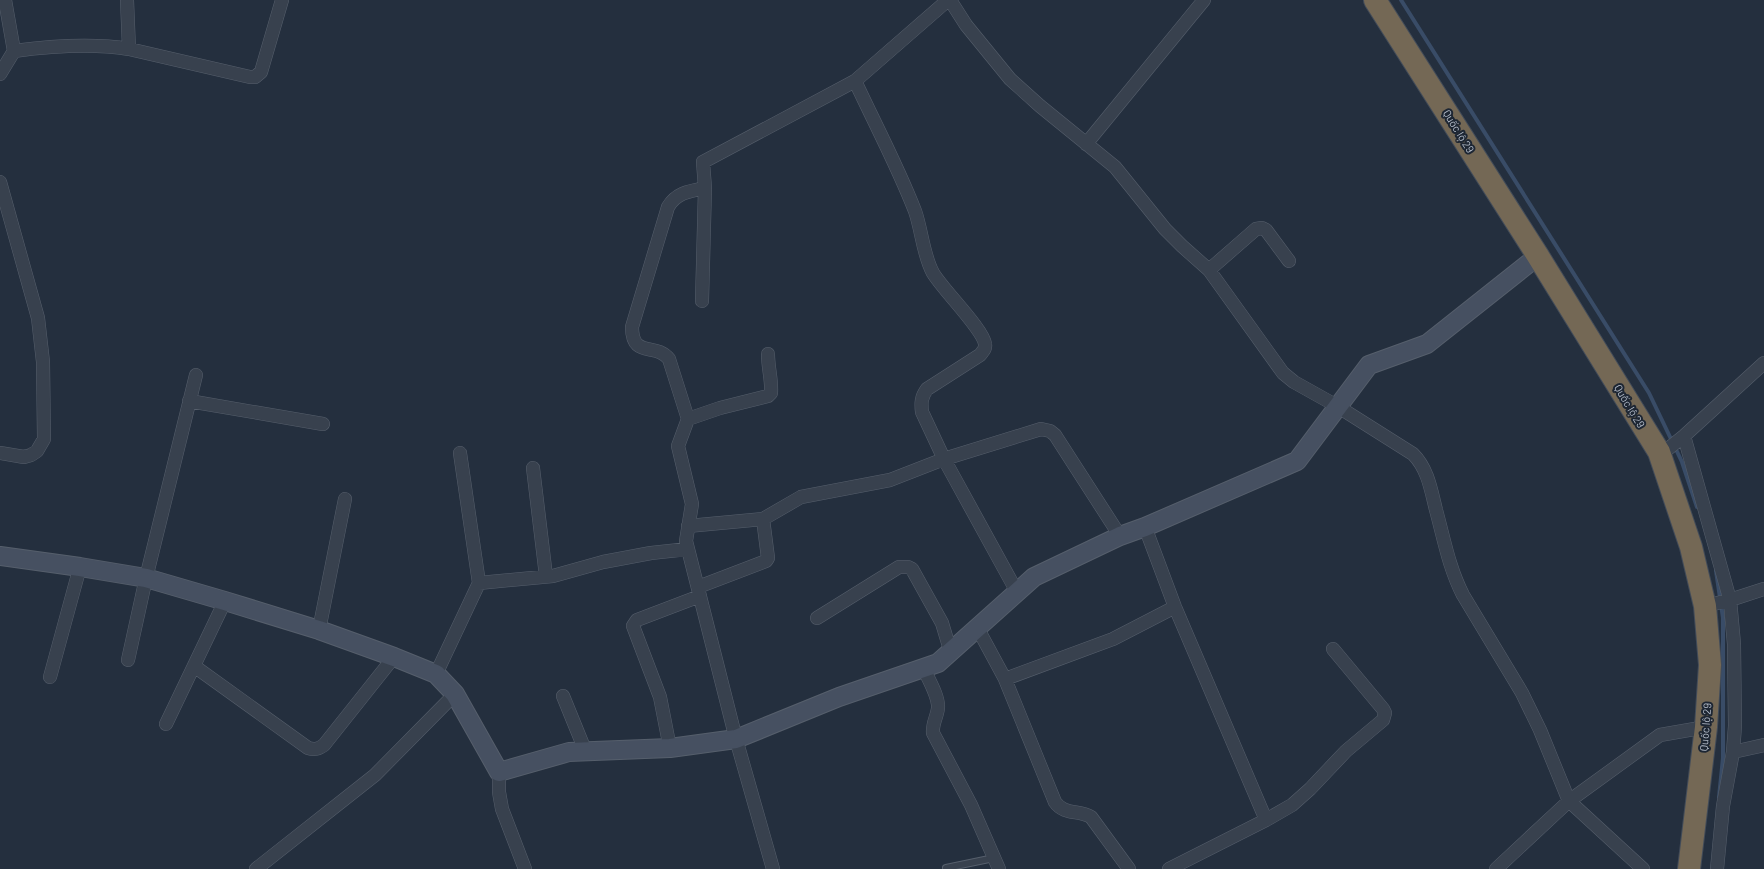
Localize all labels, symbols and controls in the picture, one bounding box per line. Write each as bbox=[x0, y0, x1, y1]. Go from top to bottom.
street label: Quốc lộ 29 bbox=[1441, 107, 1477, 155]
street label: Quốc lộ 29 bbox=[1612, 382, 1648, 430]
street label: Quốc lộ 29 bbox=[1696, 702, 1714, 752]

